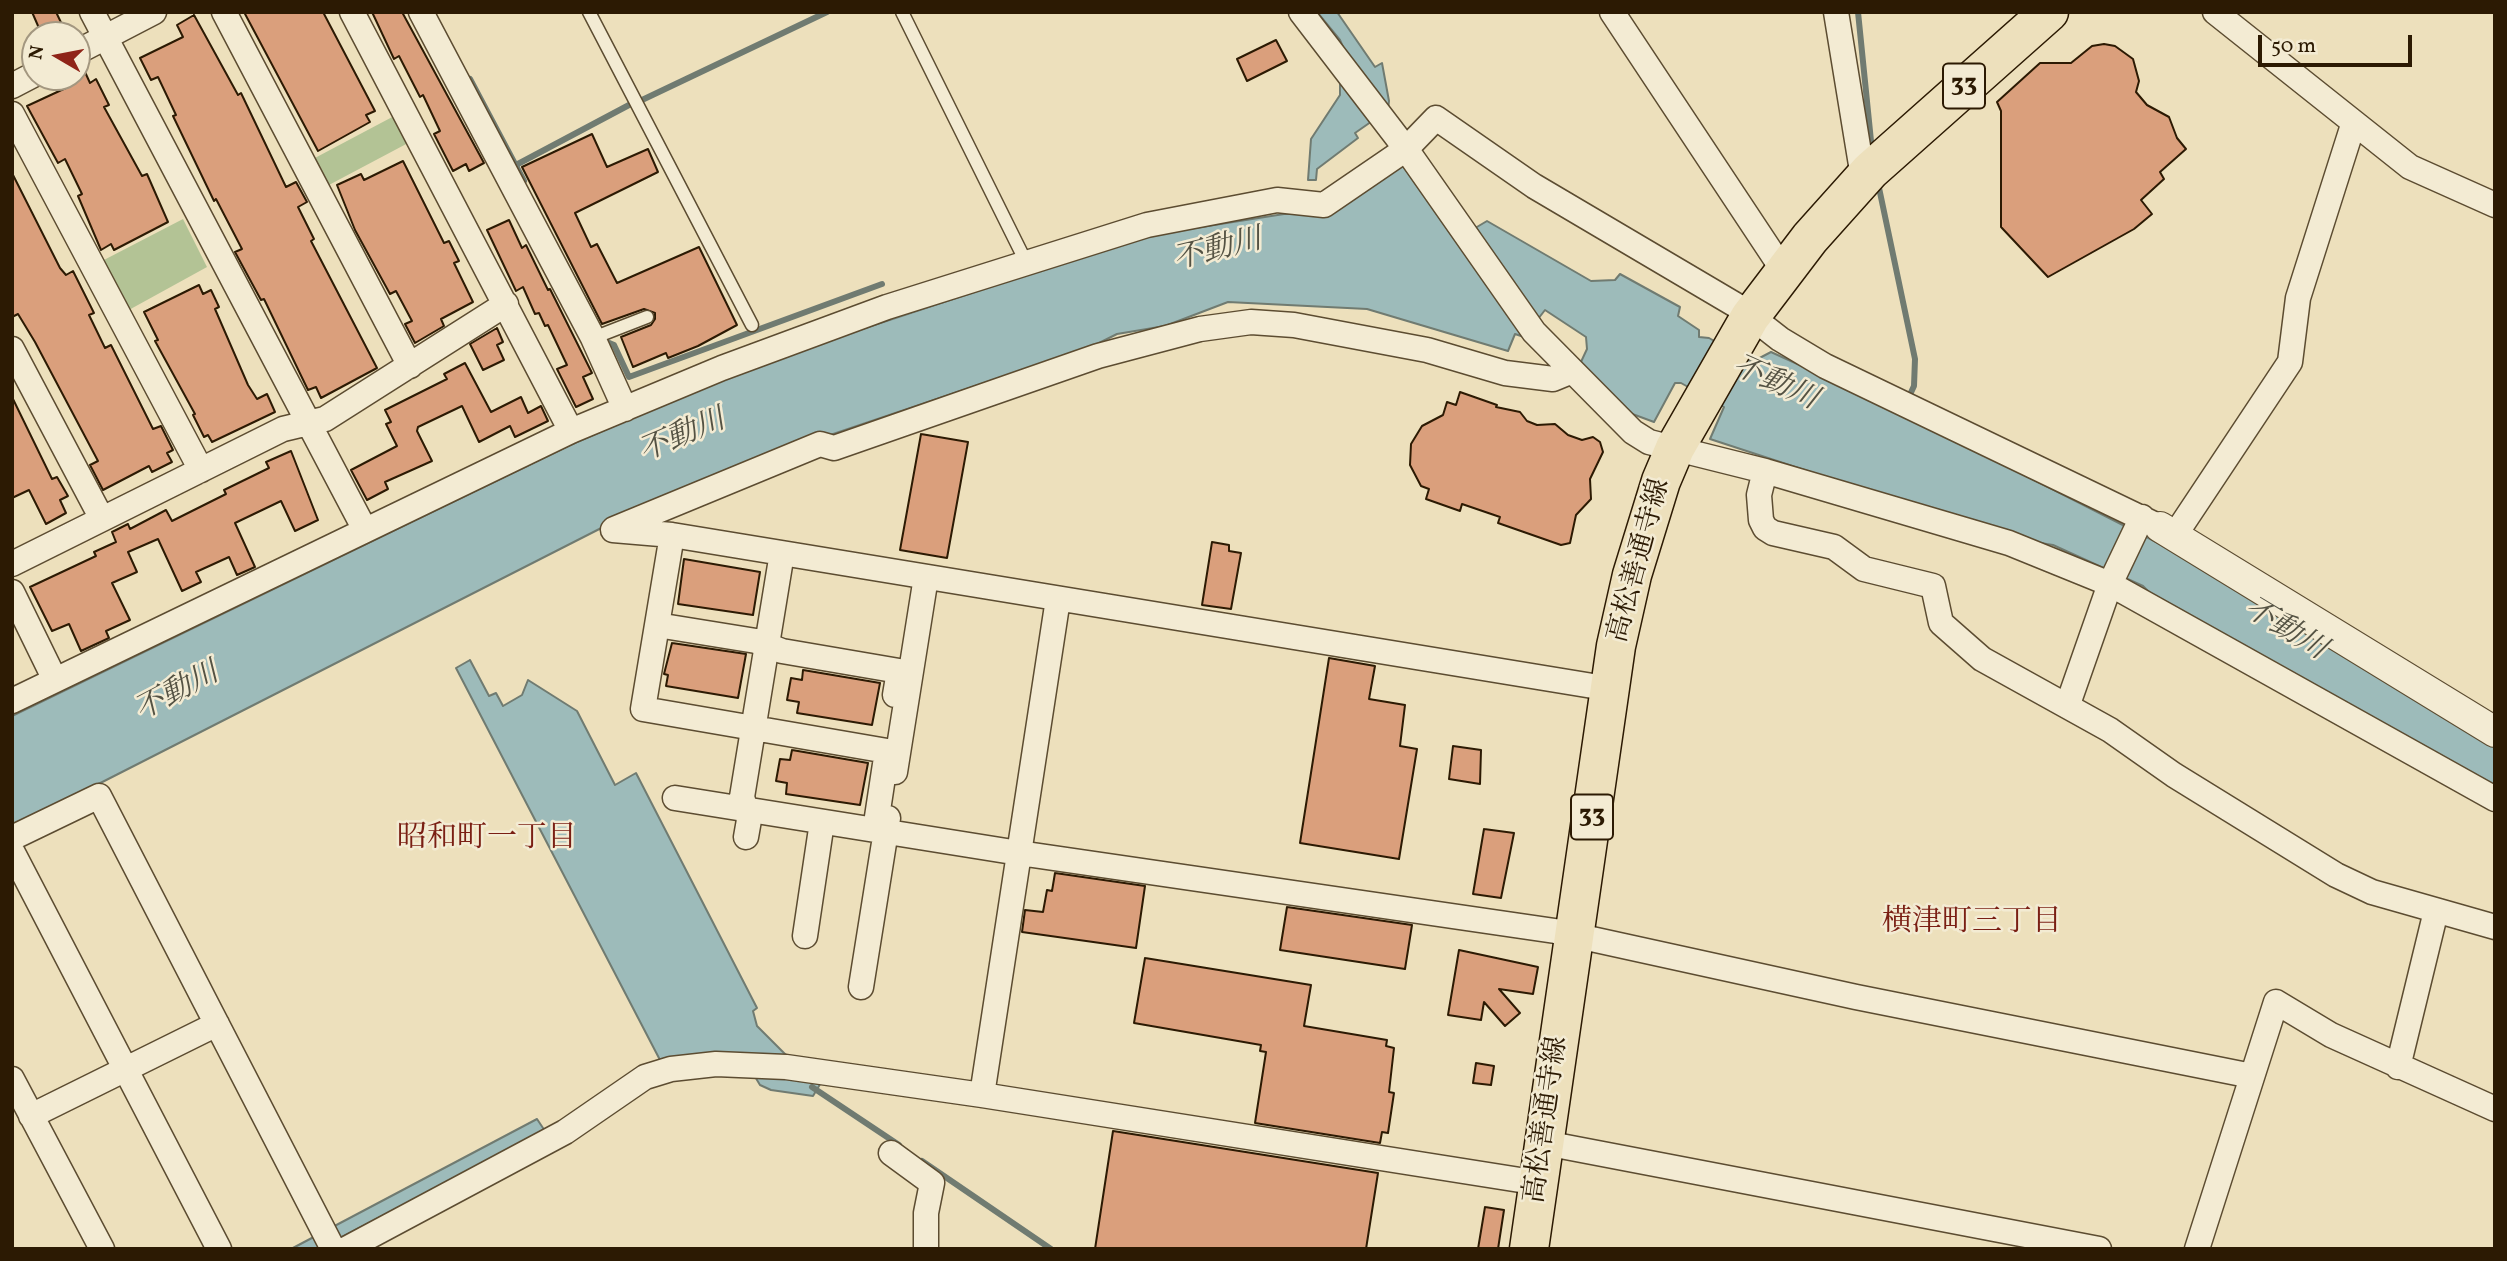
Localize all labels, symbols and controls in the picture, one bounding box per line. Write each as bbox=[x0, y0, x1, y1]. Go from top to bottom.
north arrow bbox=[21, 21, 91, 91]
scale bar bbox=[2262, 21, 2416, 65]
text: 50 m bbox=[2271, 32, 2316, 61]
text: N bbox=[23, 44, 51, 62]
road number: 33 bbox=[1943, 64, 1985, 108]
water label: 不動川 bbox=[1170, 224, 1266, 280]
water label: 不動川 bbox=[1726, 350, 1822, 420]
water label: 不動川 bbox=[635, 404, 731, 472]
street label: 高松善通寺線 bbox=[1603, 476, 1679, 646]
water label: 不動川 bbox=[2236, 592, 2332, 670]
water label: 不動川 bbox=[130, 657, 226, 731]
road number: 33 bbox=[1571, 794, 1613, 839]
district label: 昭和町一丁目 bbox=[397, 822, 577, 858]
district label: 横津町三丁目 bbox=[1882, 906, 2062, 942]
street label: 高松善通寺線 bbox=[1520, 1034, 1576, 1206]

